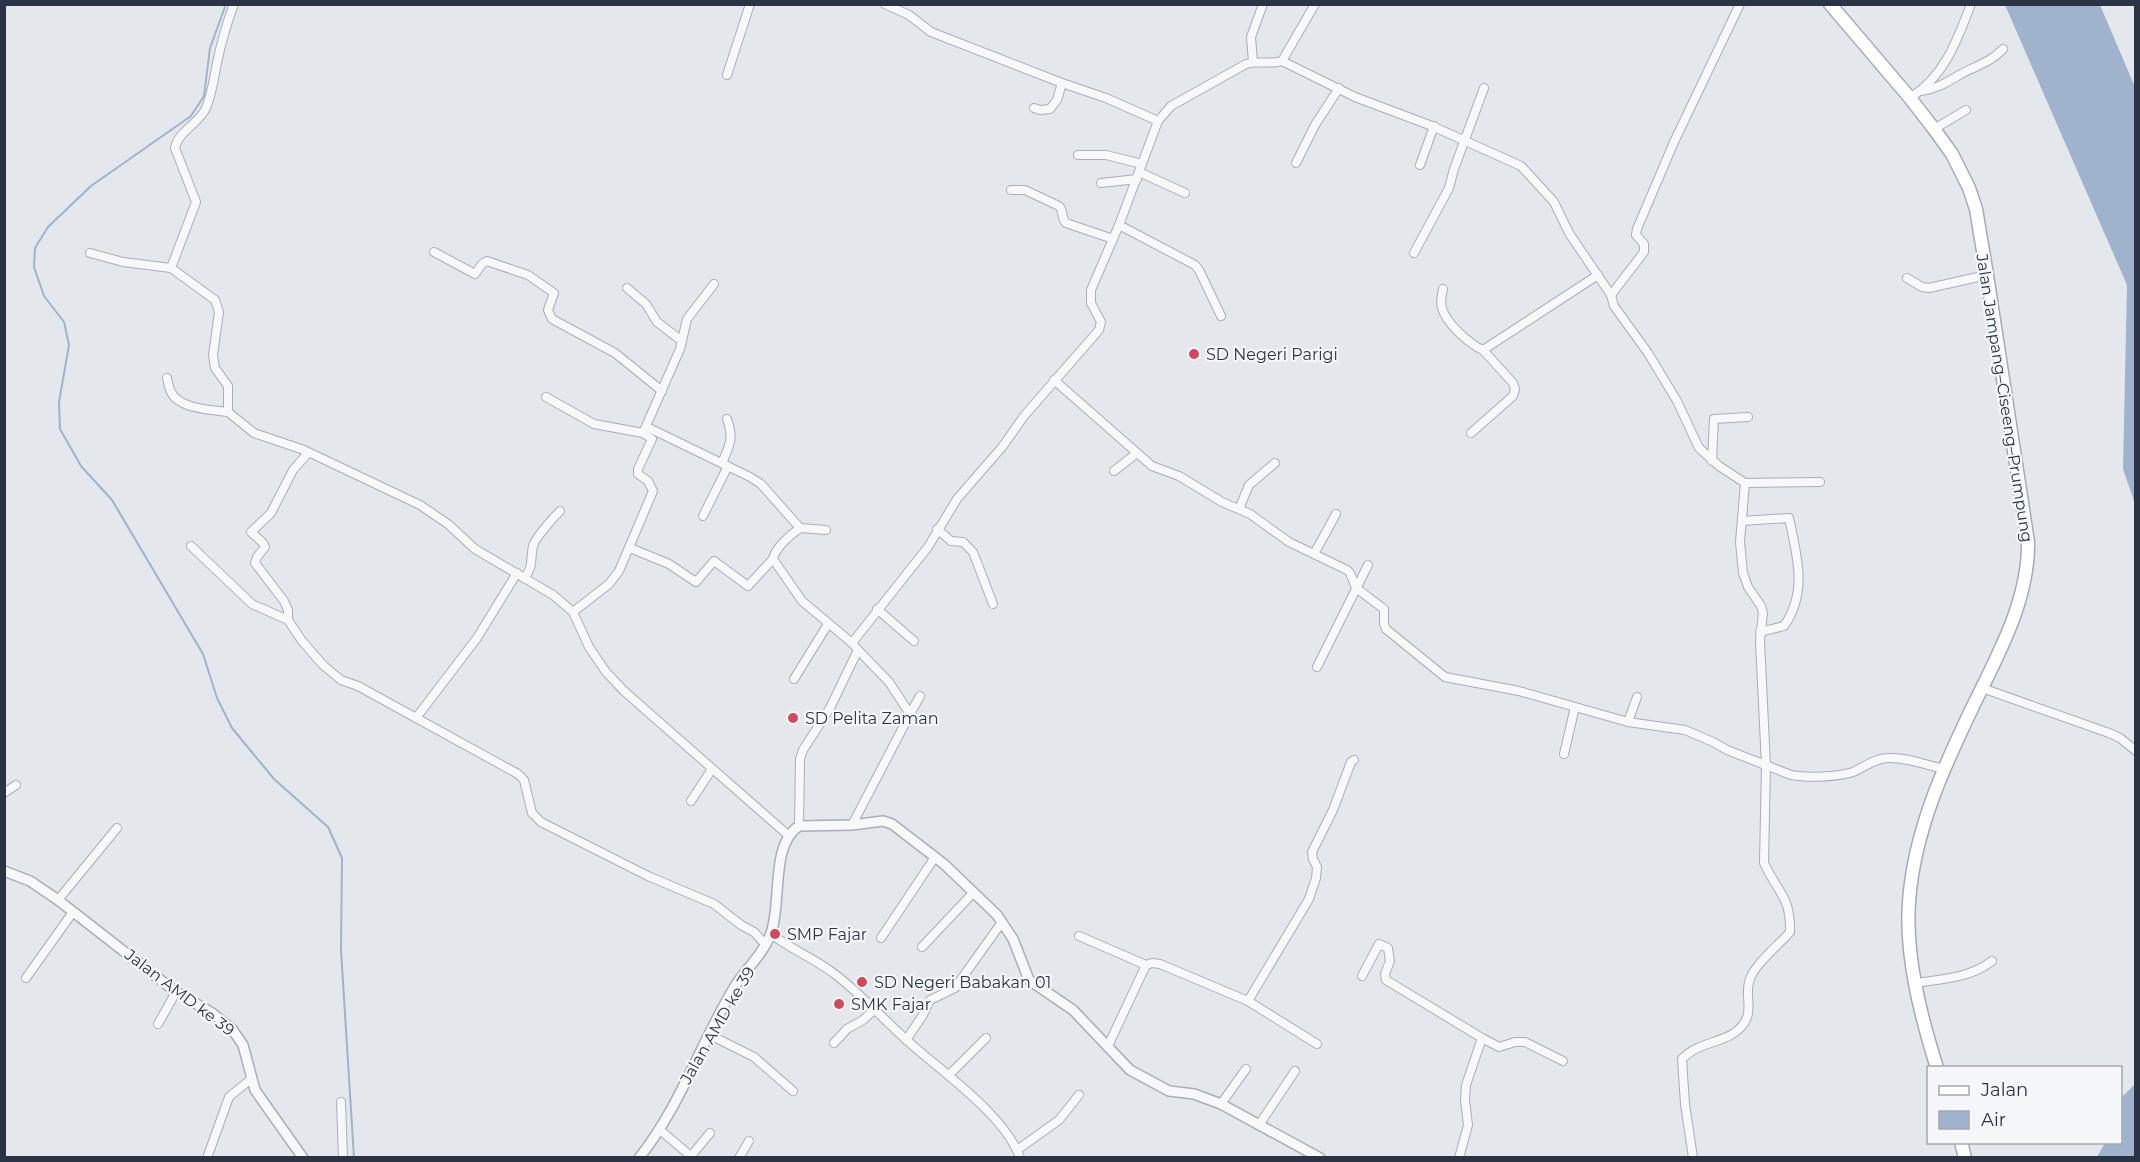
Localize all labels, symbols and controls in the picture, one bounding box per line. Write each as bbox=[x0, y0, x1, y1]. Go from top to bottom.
street label: Jalan Jampang–Ciseeng–Prumpung bbox=[1972, 251, 2037, 544]
place label: SD Negeri Parigi bbox=[1206, 345, 1338, 364]
marker: SD Negeri Parigi bbox=[1187, 347, 1201, 361]
place label: SD Pelita Zaman bbox=[805, 709, 939, 728]
marker: SD Pelita Zaman bbox=[786, 711, 800, 725]
place label: SMP Fajar bbox=[787, 925, 867, 944]
marker: SMP Fajar bbox=[768, 927, 782, 941]
street label: Jalan AMD ke 39 bbox=[120, 944, 238, 1040]
street label: Jalan AMD ke 39 bbox=[676, 963, 759, 1088]
place label: SD Negeri Babakan 01 bbox=[874, 973, 1051, 992]
marker: SD Negeri Babakan 01 bbox=[855, 975, 869, 989]
place label: SMK Fajar bbox=[851, 995, 931, 1014]
marker: SMK Fajar bbox=[832, 997, 846, 1011]
legend bbox=[1927, 1066, 2122, 1144]
text: Jalan bbox=[1980, 1079, 2028, 1101]
text: Air bbox=[1981, 1109, 2006, 1131]

